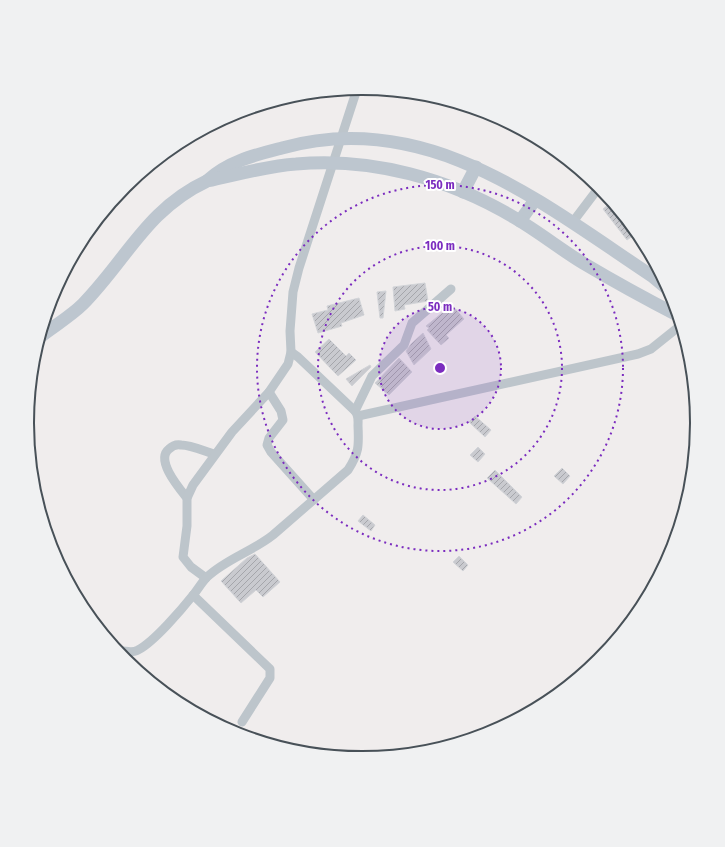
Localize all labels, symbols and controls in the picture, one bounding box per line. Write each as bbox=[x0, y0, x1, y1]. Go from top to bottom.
text: 150 m bbox=[425, 178, 455, 192]
text: 100 m bbox=[425, 239, 455, 253]
text: 50 m bbox=[428, 300, 452, 314]
centre of rings bbox=[433, 361, 447, 375]

